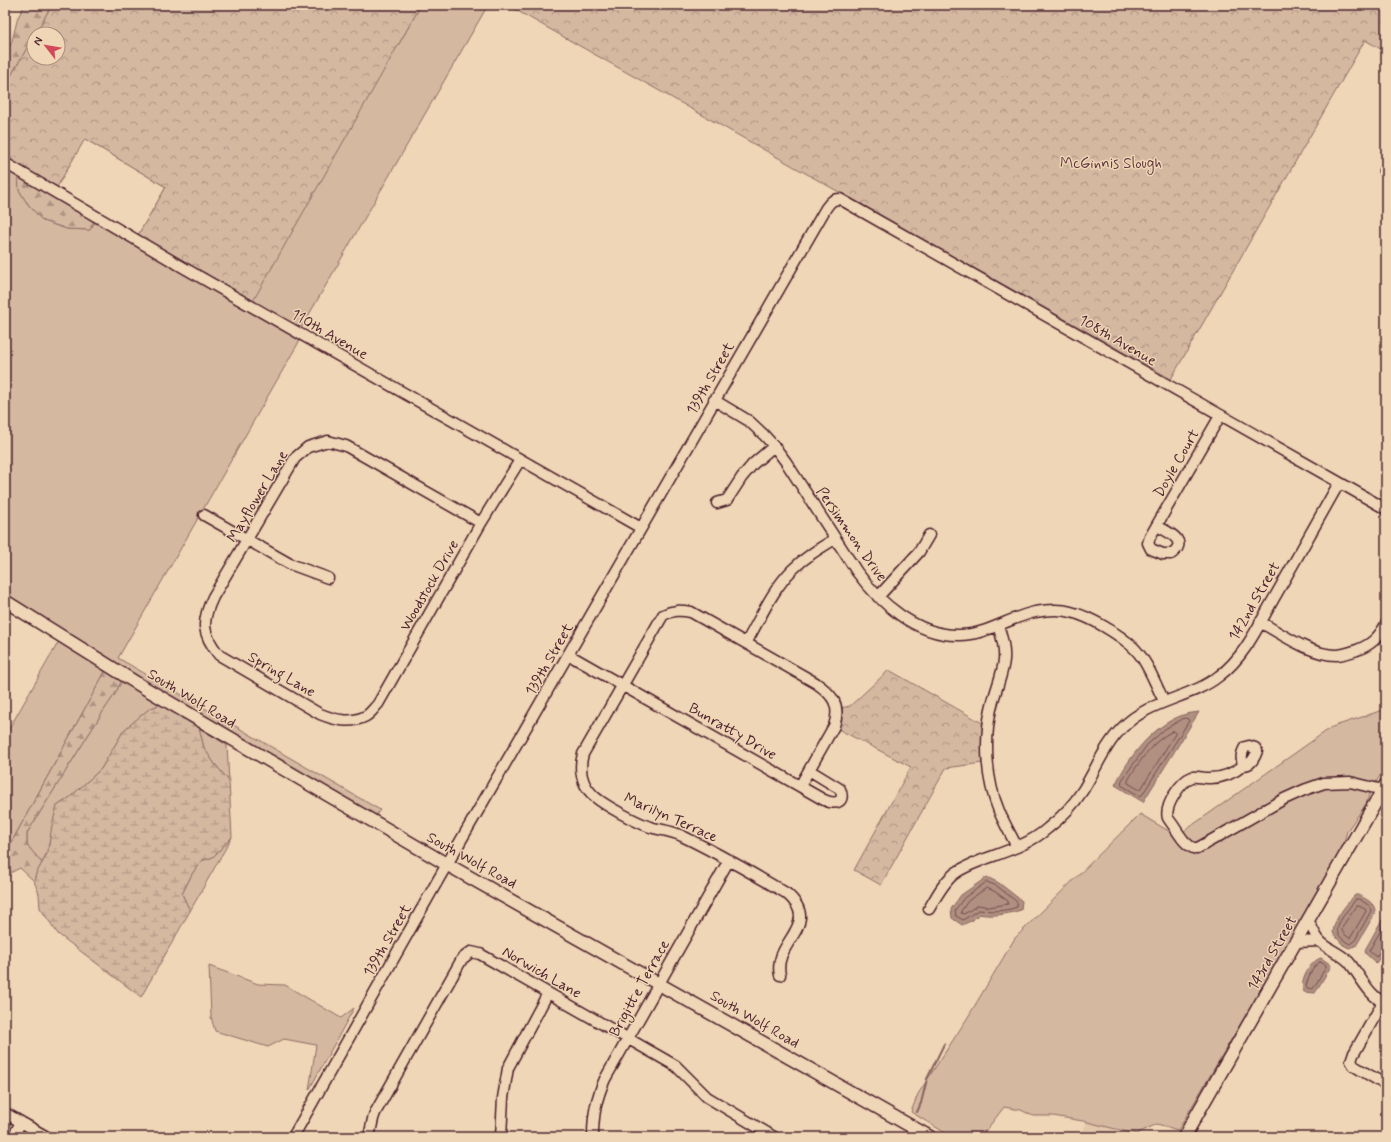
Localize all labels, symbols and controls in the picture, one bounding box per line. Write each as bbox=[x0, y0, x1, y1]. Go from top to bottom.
north arrow bbox=[26, 26, 66, 66]
text: N bbox=[30, 35, 46, 48]
park label: McGinnis Slough bbox=[1060, 154, 1162, 175]
street label: 110th Avenue bbox=[287, 305, 372, 365]
street label: 108th Avenue bbox=[1075, 310, 1160, 371]
street label: 139th Street bbox=[682, 338, 740, 418]
street label: Doyle Court bbox=[1149, 426, 1204, 501]
street label: Mayflower Lane bbox=[222, 447, 293, 546]
street label: Persimmon Drive bbox=[811, 483, 891, 586]
street label: Woodstock Drive bbox=[396, 536, 464, 635]
street label: 142nd Street bbox=[1224, 559, 1285, 644]
street label: 139th Street bbox=[521, 619, 579, 699]
street label: Spring Lane bbox=[244, 647, 319, 703]
street label: South Wolf Road bbox=[143, 664, 240, 733]
street label: Bunratty Drive bbox=[685, 699, 780, 765]
street label: Marilyn Terrace bbox=[621, 788, 721, 847]
street label: South Wolf Road bbox=[423, 828, 520, 894]
street label: 139th Street bbox=[359, 900, 417, 980]
street label: 143rd Street bbox=[1243, 912, 1302, 995]
street label: Brigitte Terrace bbox=[605, 936, 676, 1041]
street label: Norwich Lane bbox=[498, 942, 585, 1004]
street label: South Wolf Road bbox=[706, 986, 803, 1054]

